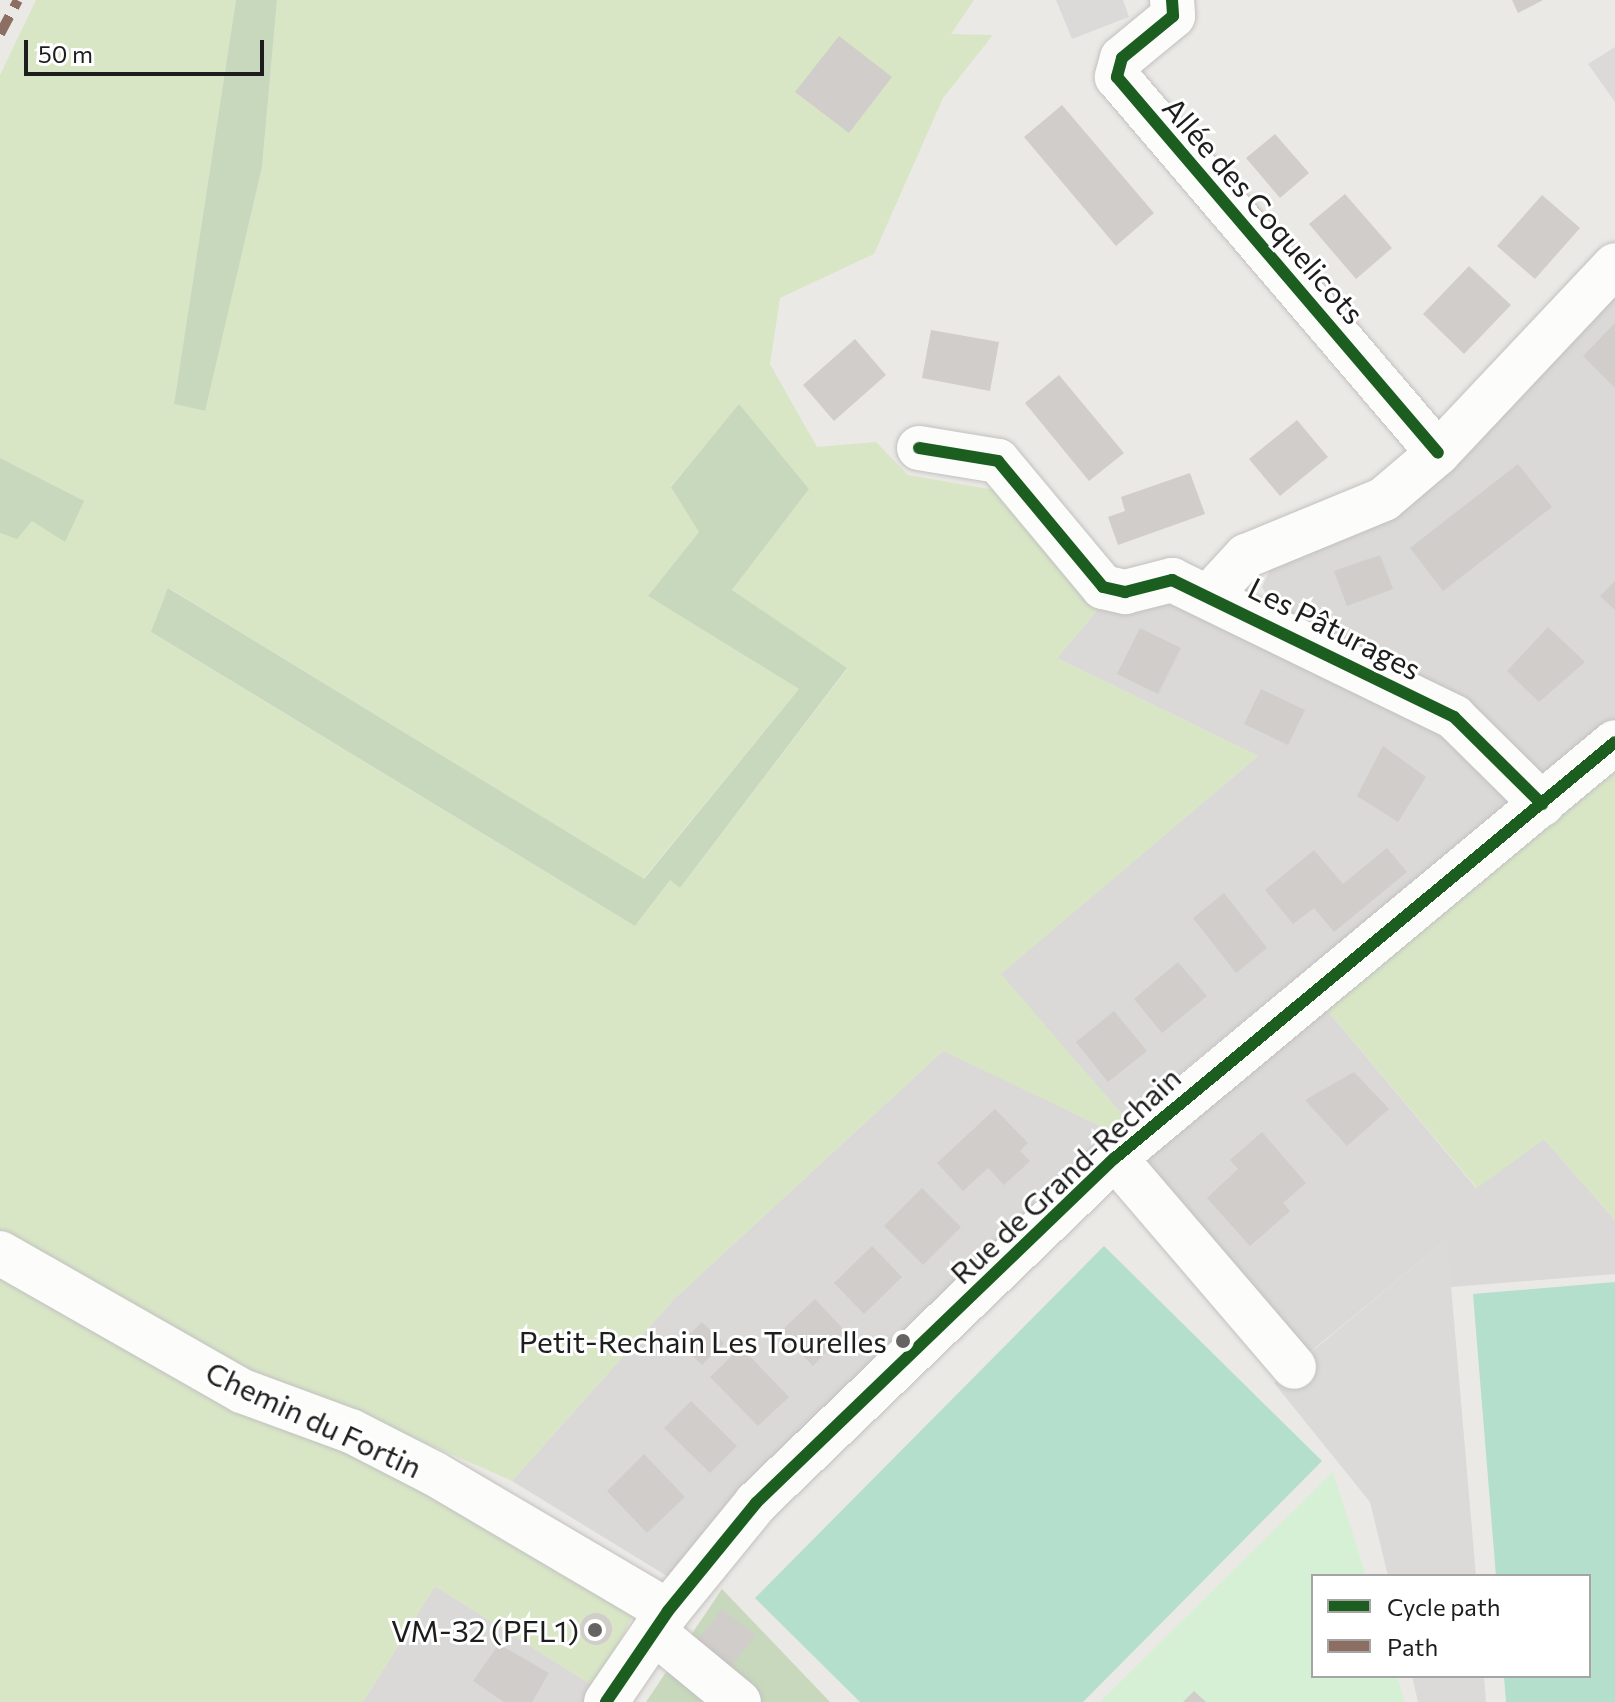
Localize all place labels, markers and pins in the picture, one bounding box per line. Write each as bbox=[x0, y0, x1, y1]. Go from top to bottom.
place label: Petit-Rechain Les Tourelles bbox=[519, 1323, 887, 1359]
marker: Petit-Rechain Les Tourelles bbox=[894, 1332, 912, 1350]
place label: VM-32 (PFL1) bbox=[391, 1612, 579, 1648]
marker: VM-32 (PFL1) bbox=[586, 1621, 604, 1639]

